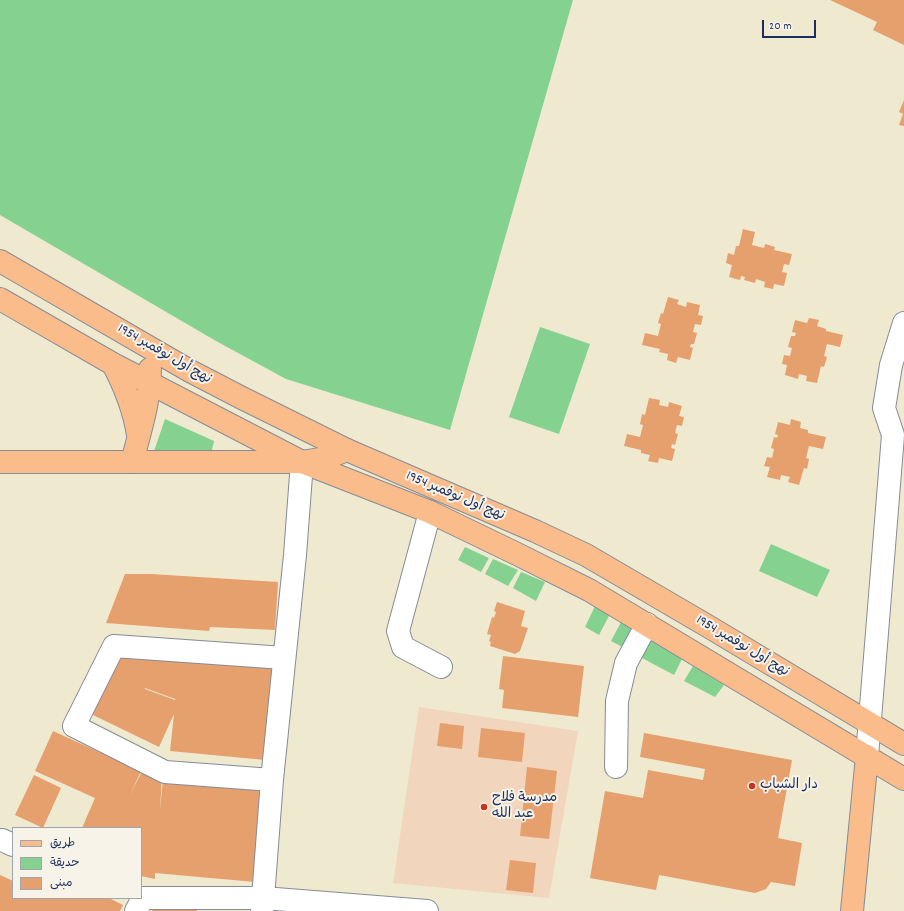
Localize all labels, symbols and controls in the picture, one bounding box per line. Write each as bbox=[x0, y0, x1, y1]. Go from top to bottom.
scale bar bbox=[764, 12, 818, 38]
text: 20 m bbox=[769, 18, 792, 35]
street label: نهج أول نوفمبر 1954 bbox=[114, 321, 214, 389]
street label: نهج أول نوفمبر 1954 bbox=[403, 469, 507, 525]
street label: نهج أول نوفمبر 1954 bbox=[692, 613, 792, 681]
place label: دار الشباب bbox=[760, 778, 818, 794]
marker: دار الشباب bbox=[747, 781, 757, 791]
place label: مدرسة فلاح عبد الله bbox=[492, 791, 557, 824]
marker: مدرسة فلاح عبد الله bbox=[479, 802, 489, 812]
legend bbox=[12, 827, 142, 899]
text: طريق bbox=[50, 835, 75, 852]
text: حديقة bbox=[50, 855, 79, 872]
text: مبنى bbox=[50, 875, 73, 892]

